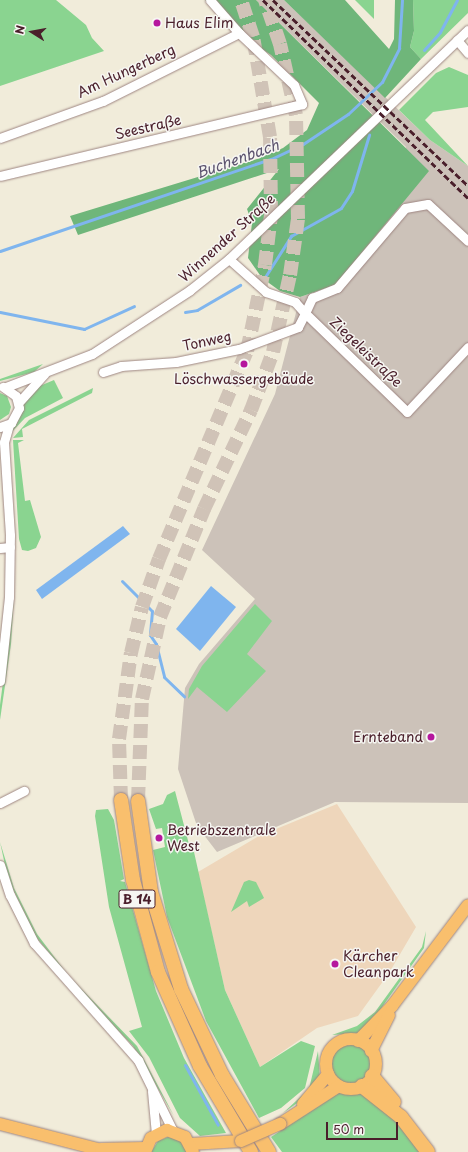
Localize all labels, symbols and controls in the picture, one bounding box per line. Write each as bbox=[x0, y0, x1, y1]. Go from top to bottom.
north arrow bbox=[12, 12, 52, 52]
place label: Haus Elim bbox=[165, 15, 233, 31]
marker: Haus Elim bbox=[152, 18, 162, 28]
text: N bbox=[11, 24, 29, 36]
street label: Am Hungerberg bbox=[74, 41, 178, 101]
street label: Seestraße bbox=[113, 111, 183, 143]
water label: Buchenbach bbox=[193, 135, 281, 181]
street label: Winnender Straße bbox=[175, 190, 279, 286]
street label: Ziegeleistraße bbox=[326, 313, 406, 391]
street label: Tonweg bbox=[181, 328, 233, 354]
marker: Löschwassergebäude bbox=[239, 359, 249, 369]
place label: Löschwassergebäude bbox=[174, 371, 314, 387]
place label: Ernteband bbox=[353, 729, 423, 745]
marker: Ernteband bbox=[426, 732, 436, 742]
place label: Betriebszentrale West bbox=[167, 822, 276, 854]
marker: Betriebszentrale West bbox=[154, 833, 164, 843]
road number: B 14 bbox=[118, 888, 156, 910]
place label: Kärcher Cleanpark bbox=[343, 948, 414, 980]
marker: Kärcher Cleanpark bbox=[330, 959, 340, 969]
scale bar bbox=[328, 1114, 400, 1140]
text: 50 m bbox=[333, 1120, 364, 1138]

